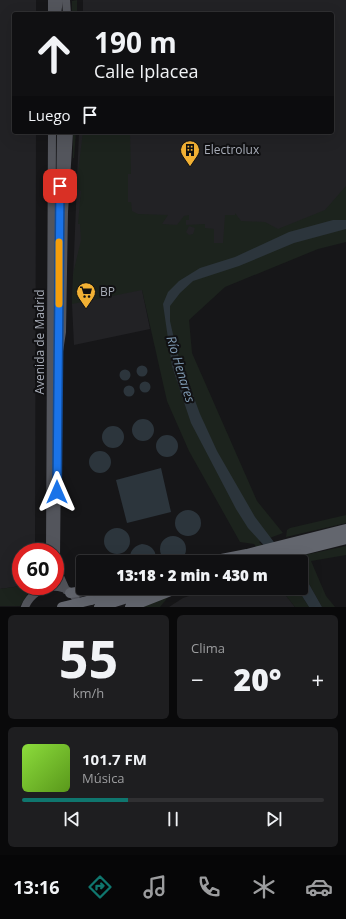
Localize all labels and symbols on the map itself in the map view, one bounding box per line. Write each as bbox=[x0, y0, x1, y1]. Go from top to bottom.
building icon: Electrolux bbox=[179, 139, 201, 167]
place label: Electrolux bbox=[204, 141, 260, 158]
pin bbox=[43, 169, 77, 203]
supermarket icon: BP bbox=[75, 281, 97, 309]
place label: BP bbox=[100, 283, 115, 300]
street label: Avenida de Madrid bbox=[31, 289, 48, 395]
water label: Río Henares bbox=[162, 333, 200, 405]
position arrow bbox=[36, 471, 78, 513]
speed limit sign: 60 bbox=[12, 543, 64, 595]

